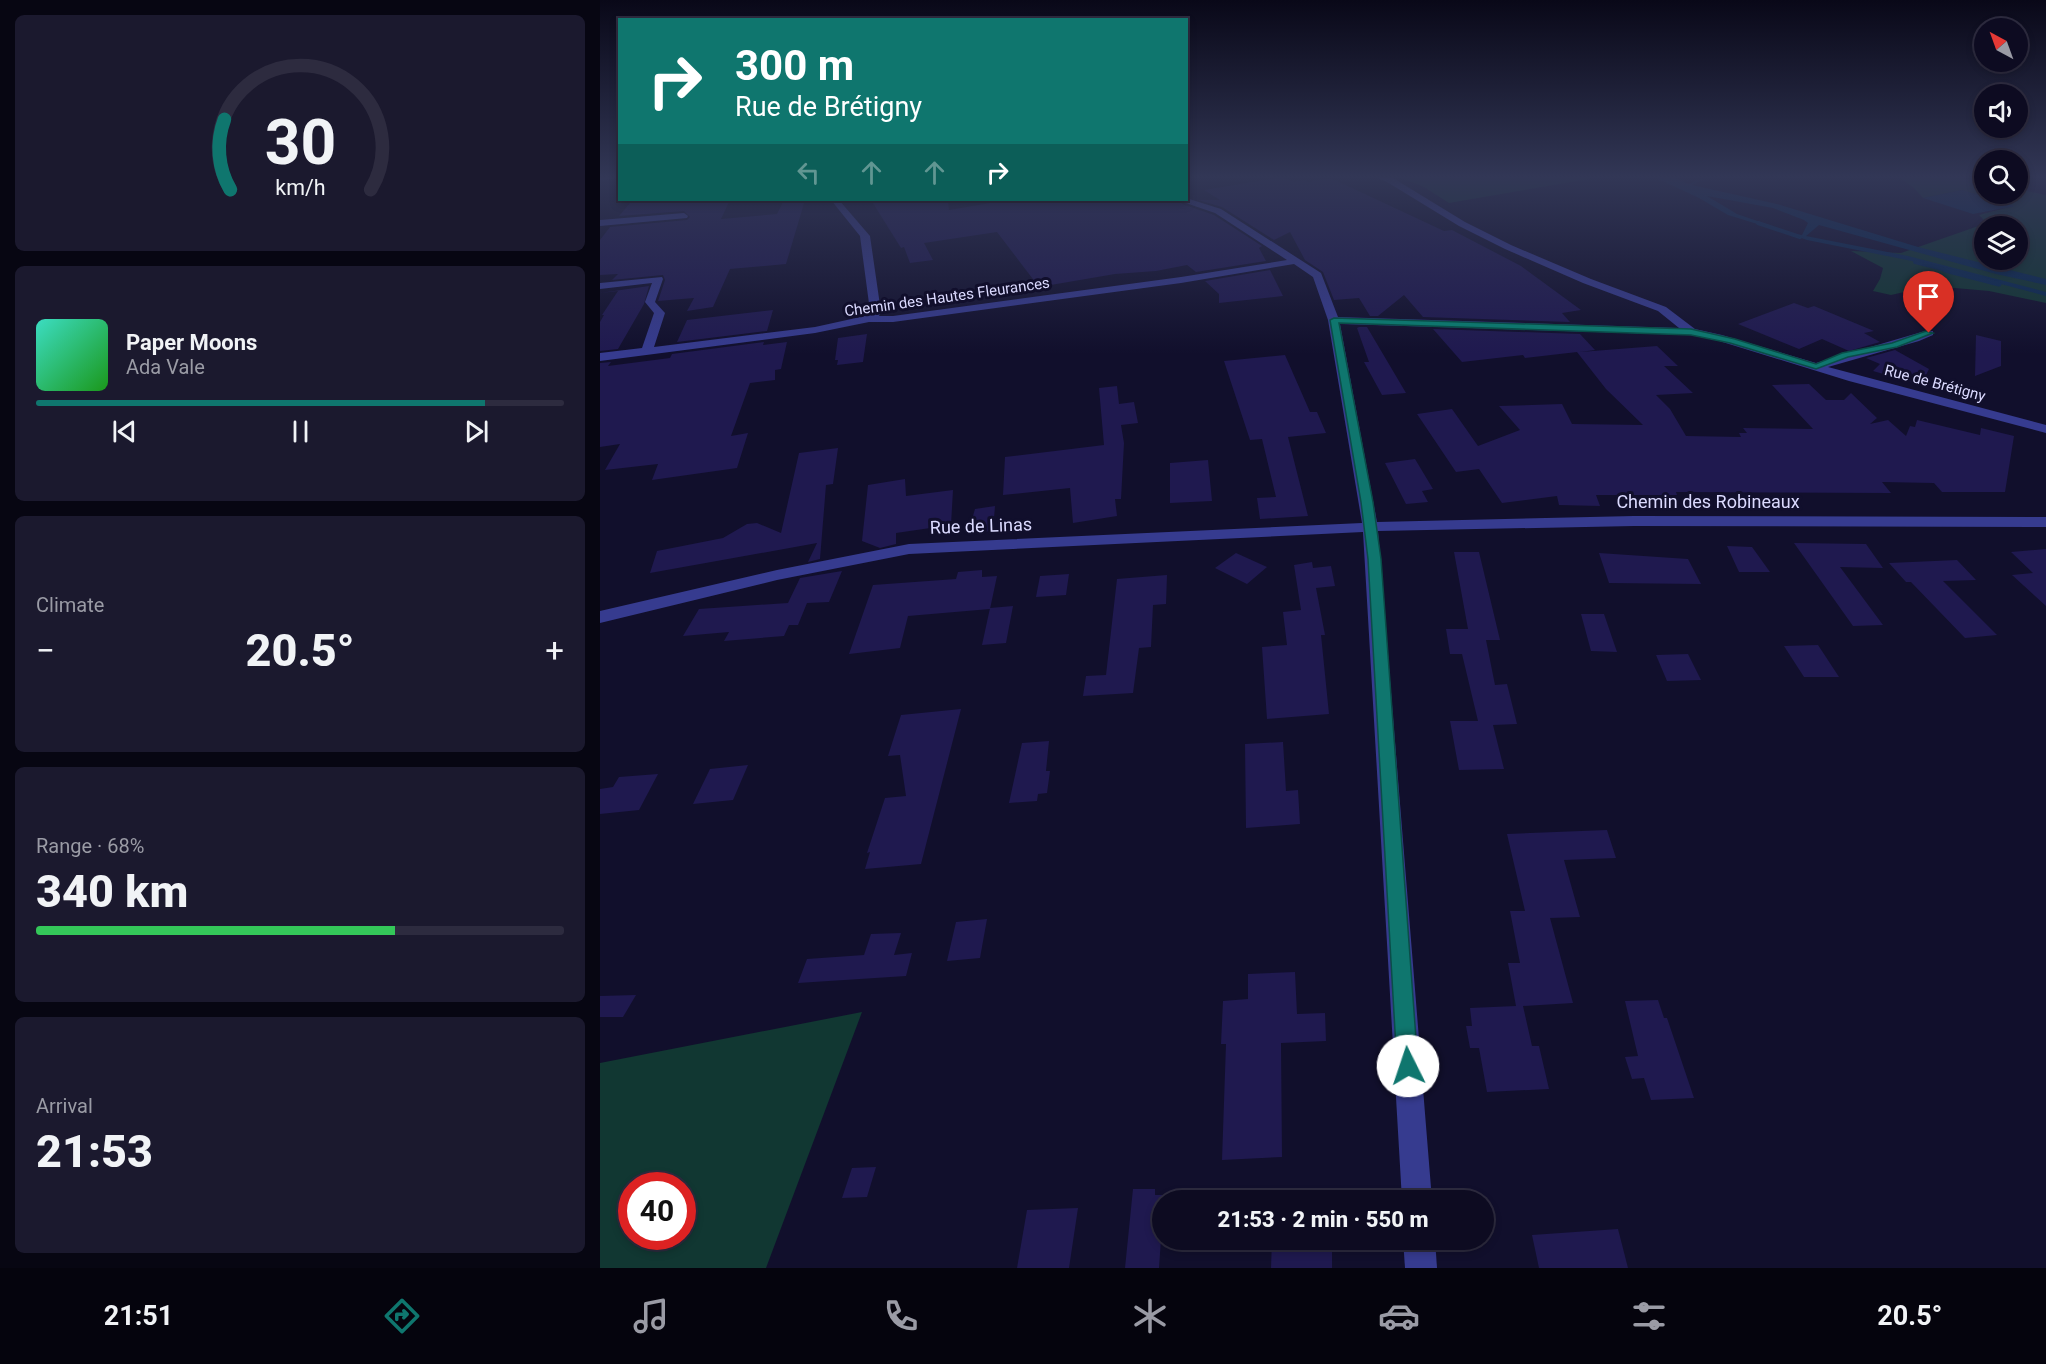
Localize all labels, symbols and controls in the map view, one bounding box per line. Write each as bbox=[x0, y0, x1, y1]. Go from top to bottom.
north arrow bbox=[1974, 18, 2028, 72]
map controls bbox=[1974, 18, 2028, 270]
text: 300 m bbox=[735, 41, 854, 90]
icon: right bbox=[636, 42, 714, 120]
button: sound bbox=[1974, 84, 2028, 138]
text: Rue de Brétigny bbox=[735, 91, 922, 123]
text: 30 bbox=[264, 106, 336, 179]
button: search bbox=[1974, 150, 2028, 204]
icon: left bbox=[792, 156, 825, 189]
icon: ahead bbox=[855, 156, 888, 189]
icon: ahead bbox=[918, 156, 951, 189]
icon: right bbox=[981, 156, 1014, 189]
text: km/h bbox=[275, 175, 325, 200]
button: layers bbox=[1974, 216, 2028, 270]
pin bbox=[1903, 271, 1954, 333]
street label: Chemin des Hautes Fleurances bbox=[843, 274, 1051, 320]
icon: arrive bbox=[1912, 280, 1945, 313]
text: Paper Moons bbox=[126, 330, 257, 355]
text: Ada Vale bbox=[126, 355, 205, 379]
street label: Rue de Brétigny bbox=[1882, 361, 1988, 405]
icon: previous bbox=[108, 415, 141, 448]
icon: pause bbox=[284, 415, 317, 448]
icon: next bbox=[460, 415, 493, 448]
street label: Chemin des Robineaux bbox=[1616, 491, 1800, 512]
street label: Rue de Linas bbox=[930, 513, 1032, 538]
text: Climate bbox=[36, 593, 104, 617]
text: 20.5° bbox=[246, 624, 355, 677]
text: − bbox=[36, 631, 55, 670]
text: + bbox=[545, 631, 564, 670]
text: Range · 68% bbox=[36, 834, 144, 858]
text: 340 km bbox=[36, 865, 188, 918]
position arrow bbox=[1376, 1034, 1440, 1098]
text: Arrival bbox=[36, 1094, 93, 1118]
text: 21:53 bbox=[36, 1125, 153, 1178]
speed limit sign: 40 bbox=[618, 1172, 696, 1250]
text: 21:53 · 2 min · 550 m bbox=[1218, 1207, 1428, 1232]
icon: directions bbox=[381, 1295, 423, 1337]
icon: music bbox=[630, 1295, 672, 1337]
icon: phone bbox=[880, 1295, 922, 1337]
icon: climate bbox=[1129, 1295, 1171, 1337]
icon: car bbox=[1378, 1295, 1420, 1337]
icon: filters bbox=[1628, 1295, 1670, 1337]
text: 21:51 bbox=[104, 1300, 173, 1332]
text: 20.5° bbox=[1877, 1300, 1942, 1332]

